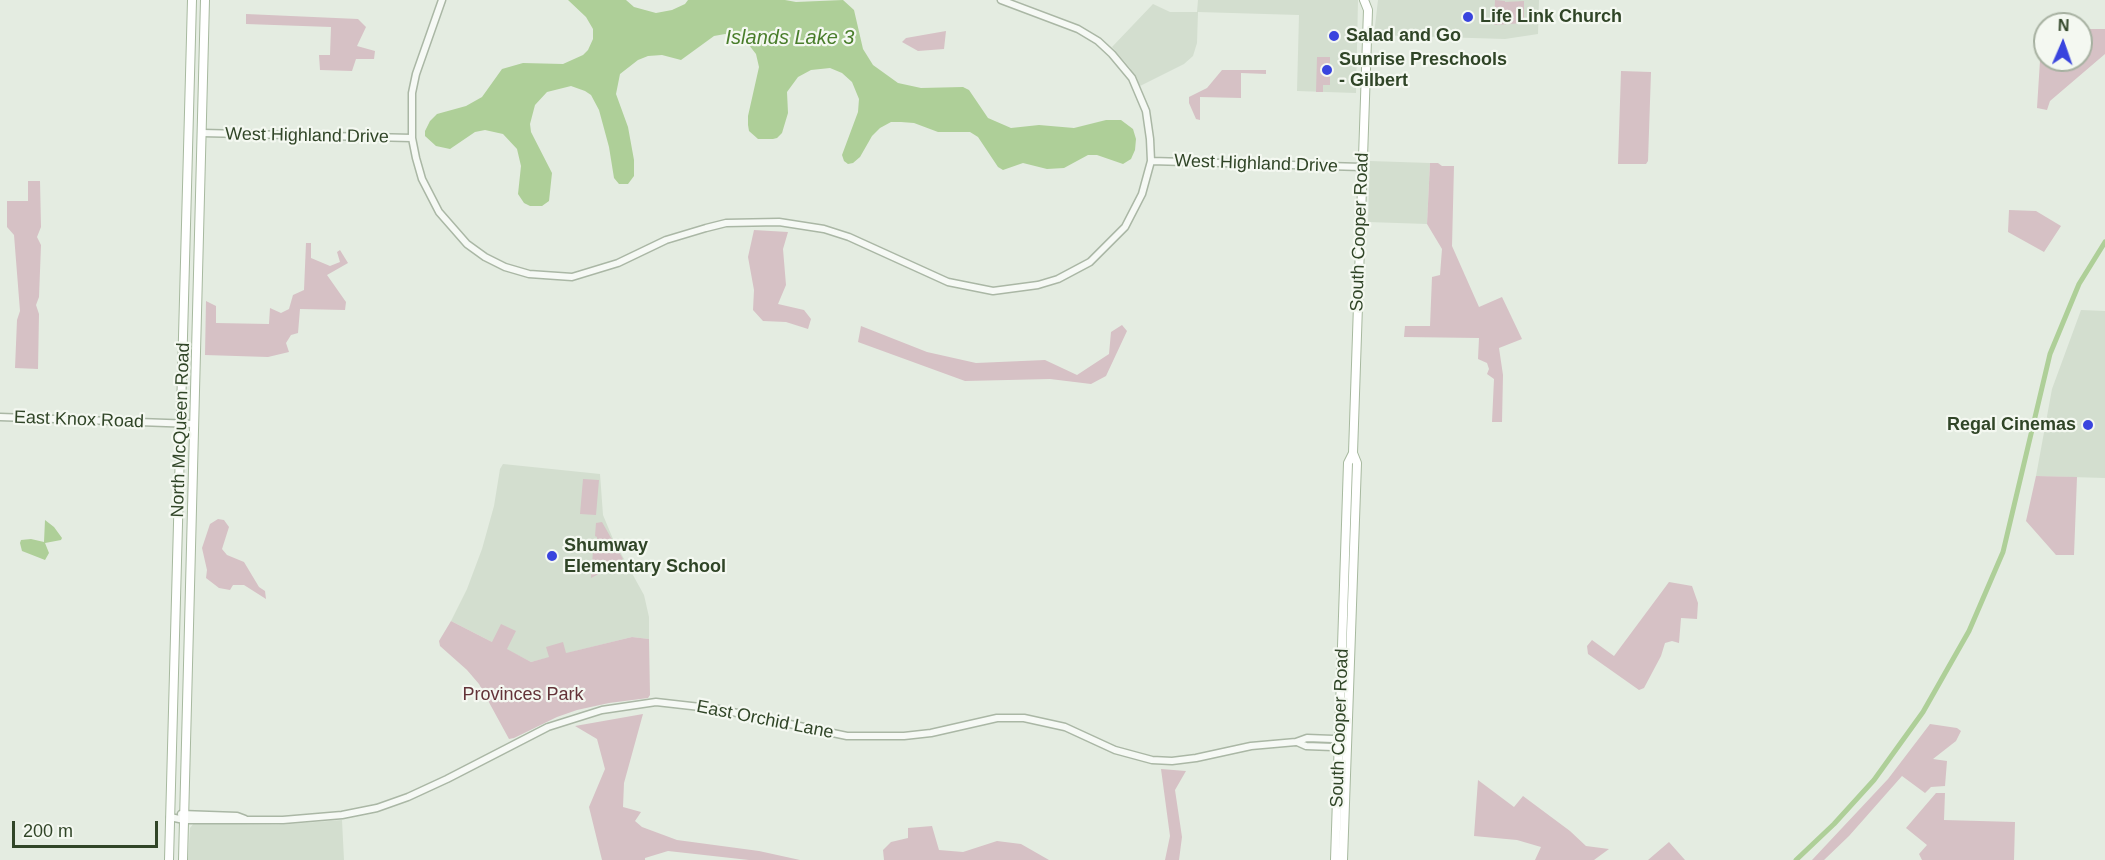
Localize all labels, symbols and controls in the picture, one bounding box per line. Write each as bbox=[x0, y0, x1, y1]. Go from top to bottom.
place label: Life Link Church bbox=[1480, 6, 1622, 28]
marker: Life Link Church bbox=[1461, 10, 1475, 24]
north arrow bbox=[2033, 12, 2093, 72]
text: N bbox=[2058, 17, 2070, 34]
place label: Salad and Go bbox=[1346, 25, 1461, 47]
water label: Islands Lake 3 bbox=[726, 26, 854, 50]
marker: Salad and Go bbox=[1327, 29, 1341, 43]
place label: Sunrise Preschools - Gilbert bbox=[1339, 49, 1507, 92]
marker: Sunrise Preschools - Gilbert bbox=[1320, 63, 1334, 77]
street label: West Highland Drive bbox=[225, 124, 389, 148]
street label: West Highland Drive bbox=[1174, 150, 1338, 178]
street label: South Cooper Road bbox=[1346, 152, 1374, 312]
street label: North McQueen Road bbox=[167, 342, 195, 518]
street label: East Knox Road bbox=[14, 407, 144, 433]
place label: Regal Cinemas bbox=[1947, 414, 2076, 436]
marker: Regal Cinemas bbox=[2081, 418, 2095, 432]
place label: Shumway Elementary School bbox=[564, 535, 726, 578]
marker: Shumway Elementary School bbox=[545, 549, 559, 563]
street label: South Cooper Road bbox=[1326, 648, 1354, 808]
park label: Provinces Park bbox=[462, 684, 584, 706]
street label: East Orchid Lane bbox=[695, 696, 835, 744]
scale bar bbox=[15, 809, 160, 847]
text: 200 m bbox=[23, 821, 73, 841]

